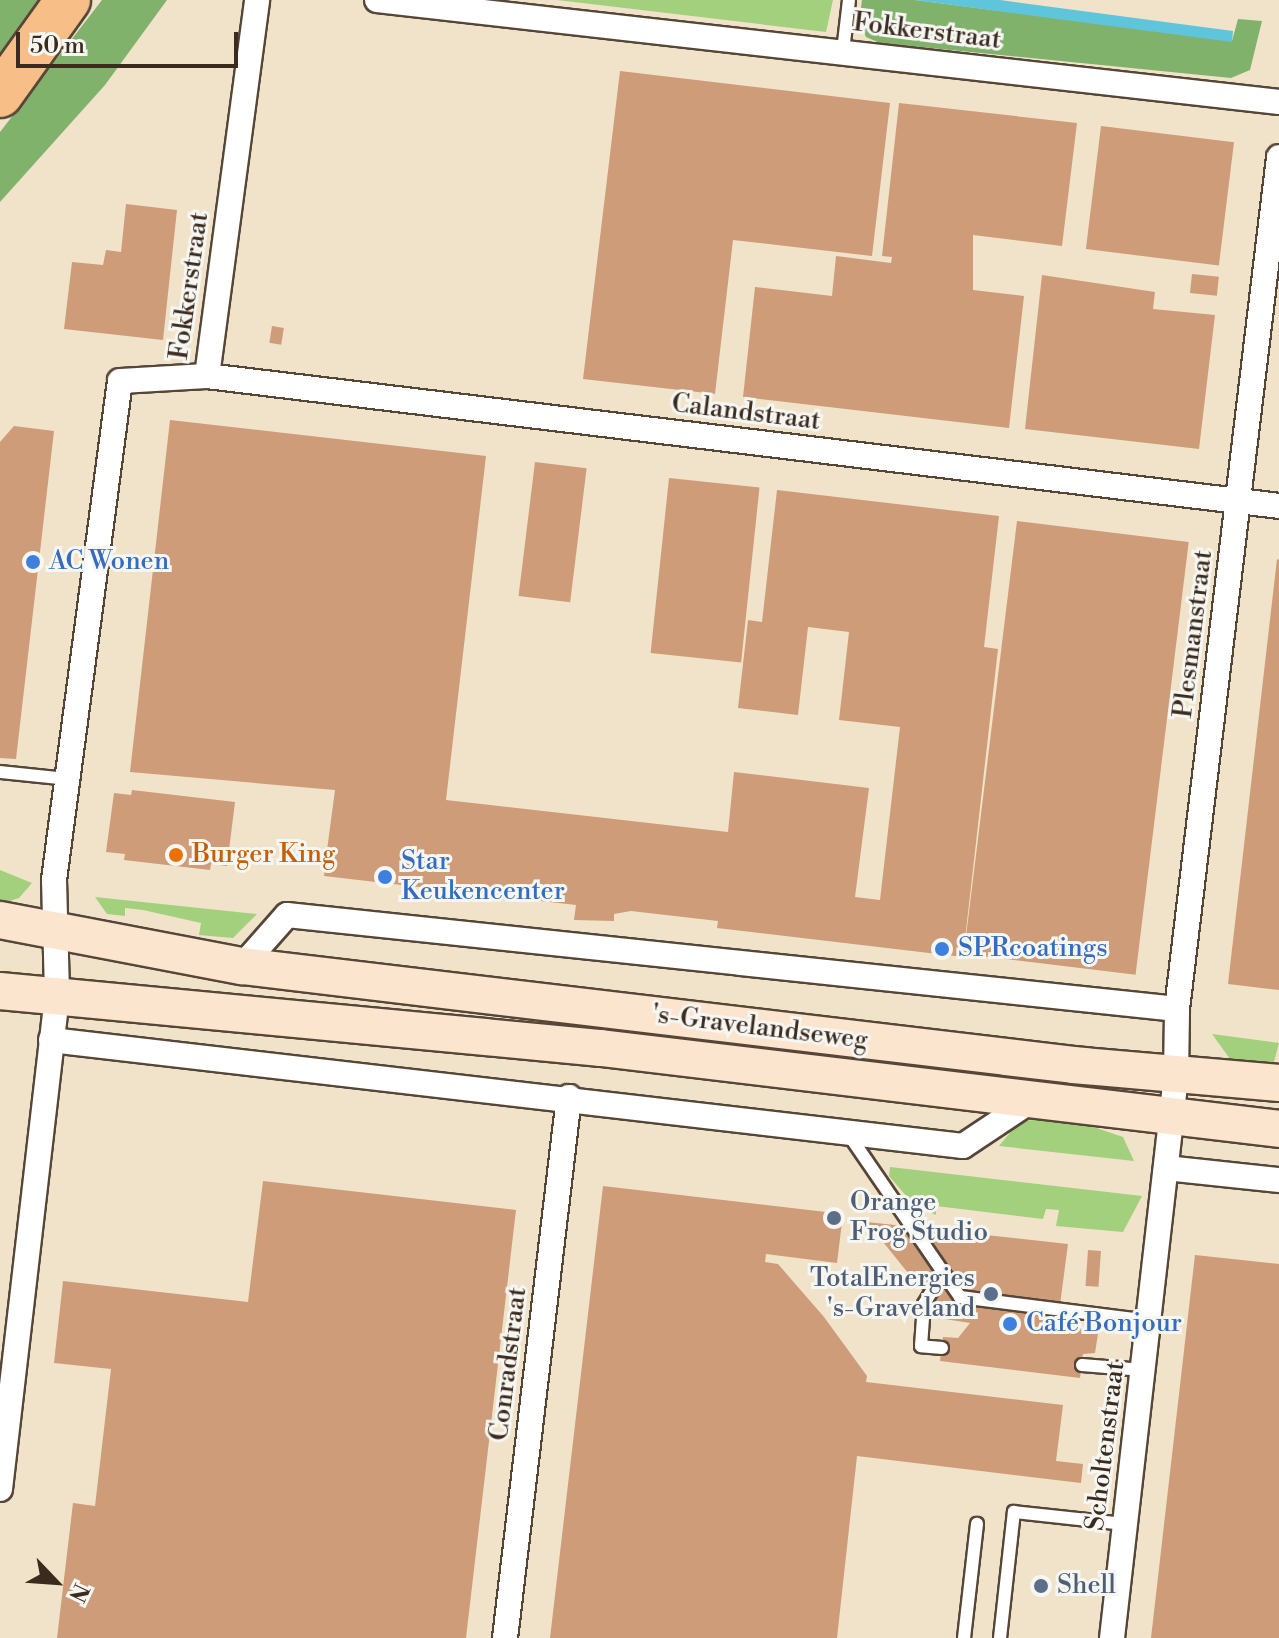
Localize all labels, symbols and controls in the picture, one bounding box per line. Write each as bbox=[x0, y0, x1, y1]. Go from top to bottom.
street label: Fokkerstraat bbox=[851, 7, 1003, 57]
scale bar bbox=[20, 16, 242, 66]
text: 50 m bbox=[30, 31, 85, 61]
street label: Fokkerstraat bbox=[164, 210, 216, 362]
street label: Calandstraat bbox=[670, 388, 822, 438]
place label: AC Wonen bbox=[49, 546, 169, 578]
street label: Plesmanstraat bbox=[1168, 548, 1220, 720]
marker: AC Wonen bbox=[24, 553, 42, 571]
place label: Burger King bbox=[192, 839, 335, 871]
marker: Burger King bbox=[167, 846, 185, 864]
place label: Star Keukencenter bbox=[401, 846, 565, 908]
marker: Star Keukencenter bbox=[376, 868, 394, 886]
place label: SPRcoatings bbox=[958, 933, 1108, 965]
marker: SPRcoatings bbox=[933, 940, 951, 958]
street label: 's-Gravelandseweg bbox=[650, 999, 870, 1057]
place label: Orange Frog Studio bbox=[850, 1187, 988, 1248]
marker: Orange Frog Studio bbox=[825, 1209, 843, 1227]
place label: TotalEnergies 's-Graveland bbox=[810, 1263, 975, 1324]
street label: Conradstraat bbox=[484, 1285, 534, 1443]
marker: TotalEnergies 's-Graveland bbox=[982, 1285, 1000, 1303]
place label: Café Bonjour bbox=[1026, 1308, 1182, 1340]
marker: Café Bonjour bbox=[1001, 1315, 1019, 1333]
street label: Scholtenstraat bbox=[1080, 1359, 1132, 1533]
north arrow bbox=[16, 1542, 96, 1622]
place label: Shell bbox=[1057, 1570, 1116, 1602]
marker: Shell bbox=[1032, 1577, 1050, 1595]
text: N bbox=[62, 1579, 94, 1606]

